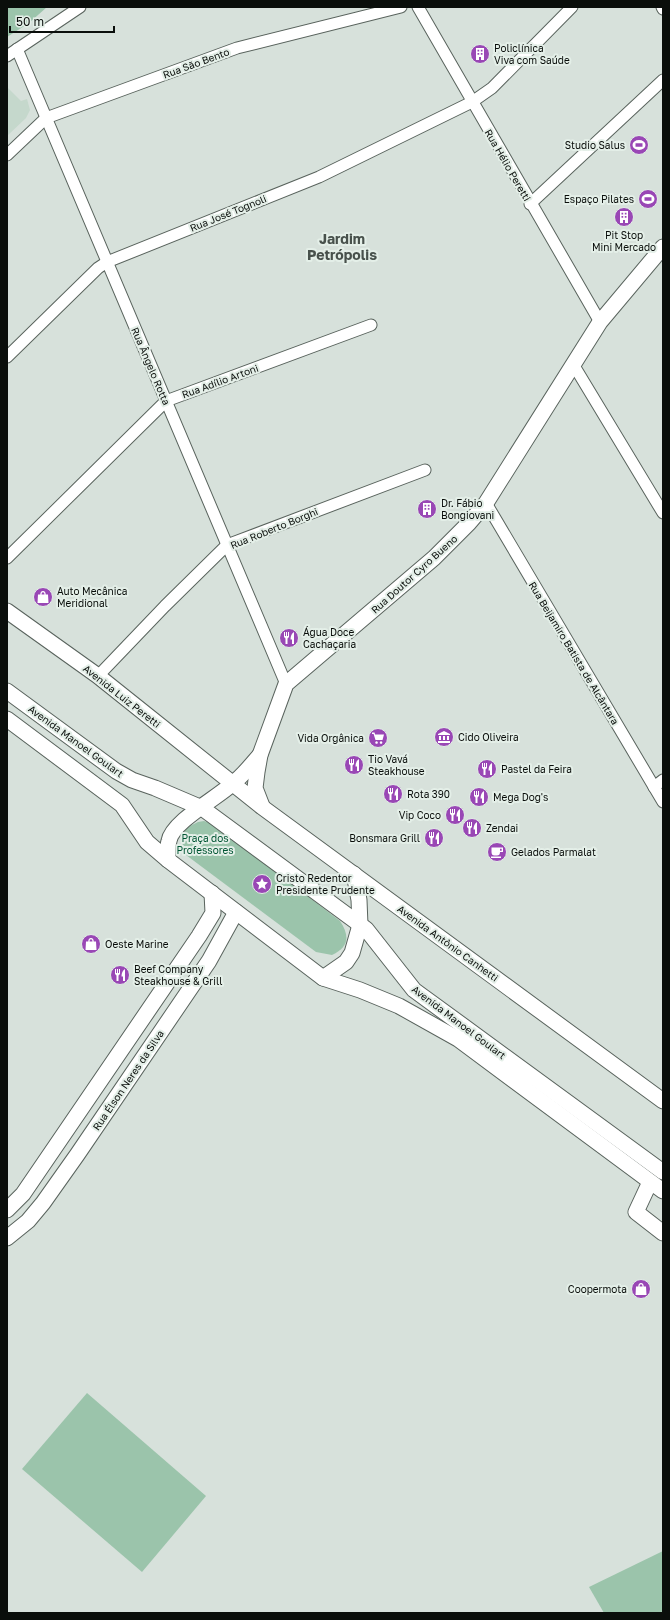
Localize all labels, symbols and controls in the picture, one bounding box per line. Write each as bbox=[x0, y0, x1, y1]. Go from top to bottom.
scale bar bbox=[10, 8, 114, 34]
text: 50 m bbox=[16, 14, 44, 29]
place label: Policlínica Viva com Saúde bbox=[494, 42, 570, 66]
building icon: Policlínica Viva com Saúde bbox=[469, 43, 491, 65]
street label: Rua São Bento bbox=[161, 45, 231, 81]
street label: Rua Hélio Peretti bbox=[483, 127, 533, 203]
sports icon: Studio Salus bbox=[628, 134, 650, 156]
place label: Studio Salus bbox=[565, 139, 625, 151]
sports icon: Espaço Pilates bbox=[637, 188, 659, 210]
street label: Rua José Tognoli bbox=[188, 192, 268, 234]
place label: Espaço Pilates bbox=[564, 193, 634, 205]
building icon: Pit Stop Mini Mercado bbox=[613, 206, 635, 228]
place label: Pit Stop Mini Mercado bbox=[592, 229, 656, 253]
district label: Jardim Petrópolis bbox=[307, 230, 377, 263]
street label: Rua Ângelo Rotta bbox=[129, 325, 173, 407]
street label: Rua Adílio Artoni bbox=[180, 362, 260, 400]
place label: Dr. Fábio Bongiovani bbox=[441, 497, 494, 521]
building icon: Dr. Fábio Bongiovani bbox=[416, 498, 438, 520]
street label: Rua Roberto Borghi bbox=[228, 505, 320, 551]
street label: Rua Doutor Cyro Bueno bbox=[368, 532, 460, 616]
street label: Rua Beijamiro Batista de Alcântara bbox=[526, 579, 622, 727]
place label: Auto Mecânica Meridional bbox=[57, 585, 127, 609]
shop icon: Auto Mecânica Meridional bbox=[32, 586, 54, 608]
place label: Água Doce Cachaçaria bbox=[303, 626, 356, 650]
restaurant icon: Água Doce Cachaçaria bbox=[278, 627, 300, 649]
street label: Avenida Luiz Peretti bbox=[81, 662, 163, 730]
street label: Avenida Manoel Goulart bbox=[26, 703, 126, 779]
museum icon: Cido Oliveira bbox=[433, 726, 455, 748]
supermarket icon: Vida Orgânica bbox=[367, 727, 389, 749]
place label: Cido Oliveira bbox=[458, 731, 519, 743]
place label: Vida Orgânica bbox=[297, 732, 364, 744]
place label: Tio Vavá Steakhouse bbox=[368, 753, 425, 777]
restaurant icon: Tio Vavá Steakhouse bbox=[343, 754, 365, 776]
restaurant icon: Pastel da Feira bbox=[476, 758, 498, 780]
place label: Pastel da Feira bbox=[501, 763, 572, 775]
restaurant icon: Rota 390 bbox=[382, 783, 404, 805]
restaurant icon: Mega Dog's bbox=[468, 786, 490, 808]
place label: Rota 390 bbox=[407, 788, 450, 800]
place label: Mega Dog's bbox=[493, 791, 548, 803]
restaurant icon: Vip Coco bbox=[444, 804, 466, 826]
place label: Vip Coco bbox=[399, 809, 441, 821]
restaurant icon: Zendai bbox=[461, 817, 483, 839]
place label: Zendai bbox=[486, 822, 518, 834]
restaurant icon: Bonsmara Grill bbox=[423, 827, 445, 849]
park label: Praça dos Professores bbox=[176, 832, 234, 856]
place label: Bonsmara Grill bbox=[349, 832, 420, 844]
cafe icon: Gelados Parmalat bbox=[486, 841, 508, 863]
place label: Gelados Parmalat bbox=[511, 846, 596, 858]
place label: Cristo Redentor Presidente Prudente bbox=[276, 872, 375, 896]
place icon: Cristo Redentor Presidente Prudente bbox=[251, 873, 273, 895]
street label: Avenida Antônio Canhetti bbox=[395, 902, 501, 984]
shop icon: Oeste Marine bbox=[80, 933, 102, 955]
place label: Oeste Marine bbox=[105, 938, 169, 950]
place label: Beef Company Steakhouse & Grill bbox=[134, 963, 222, 987]
restaurant icon: Beef Company Steakhouse & Grill bbox=[109, 964, 131, 986]
street label: Avenida Manoel Goulart bbox=[410, 983, 508, 1061]
street label: Rua Élson Neres da Silva bbox=[90, 1028, 166, 1132]
shop icon: Coopermota bbox=[630, 1278, 652, 1300]
place label: Coopermota bbox=[568, 1283, 627, 1295]

